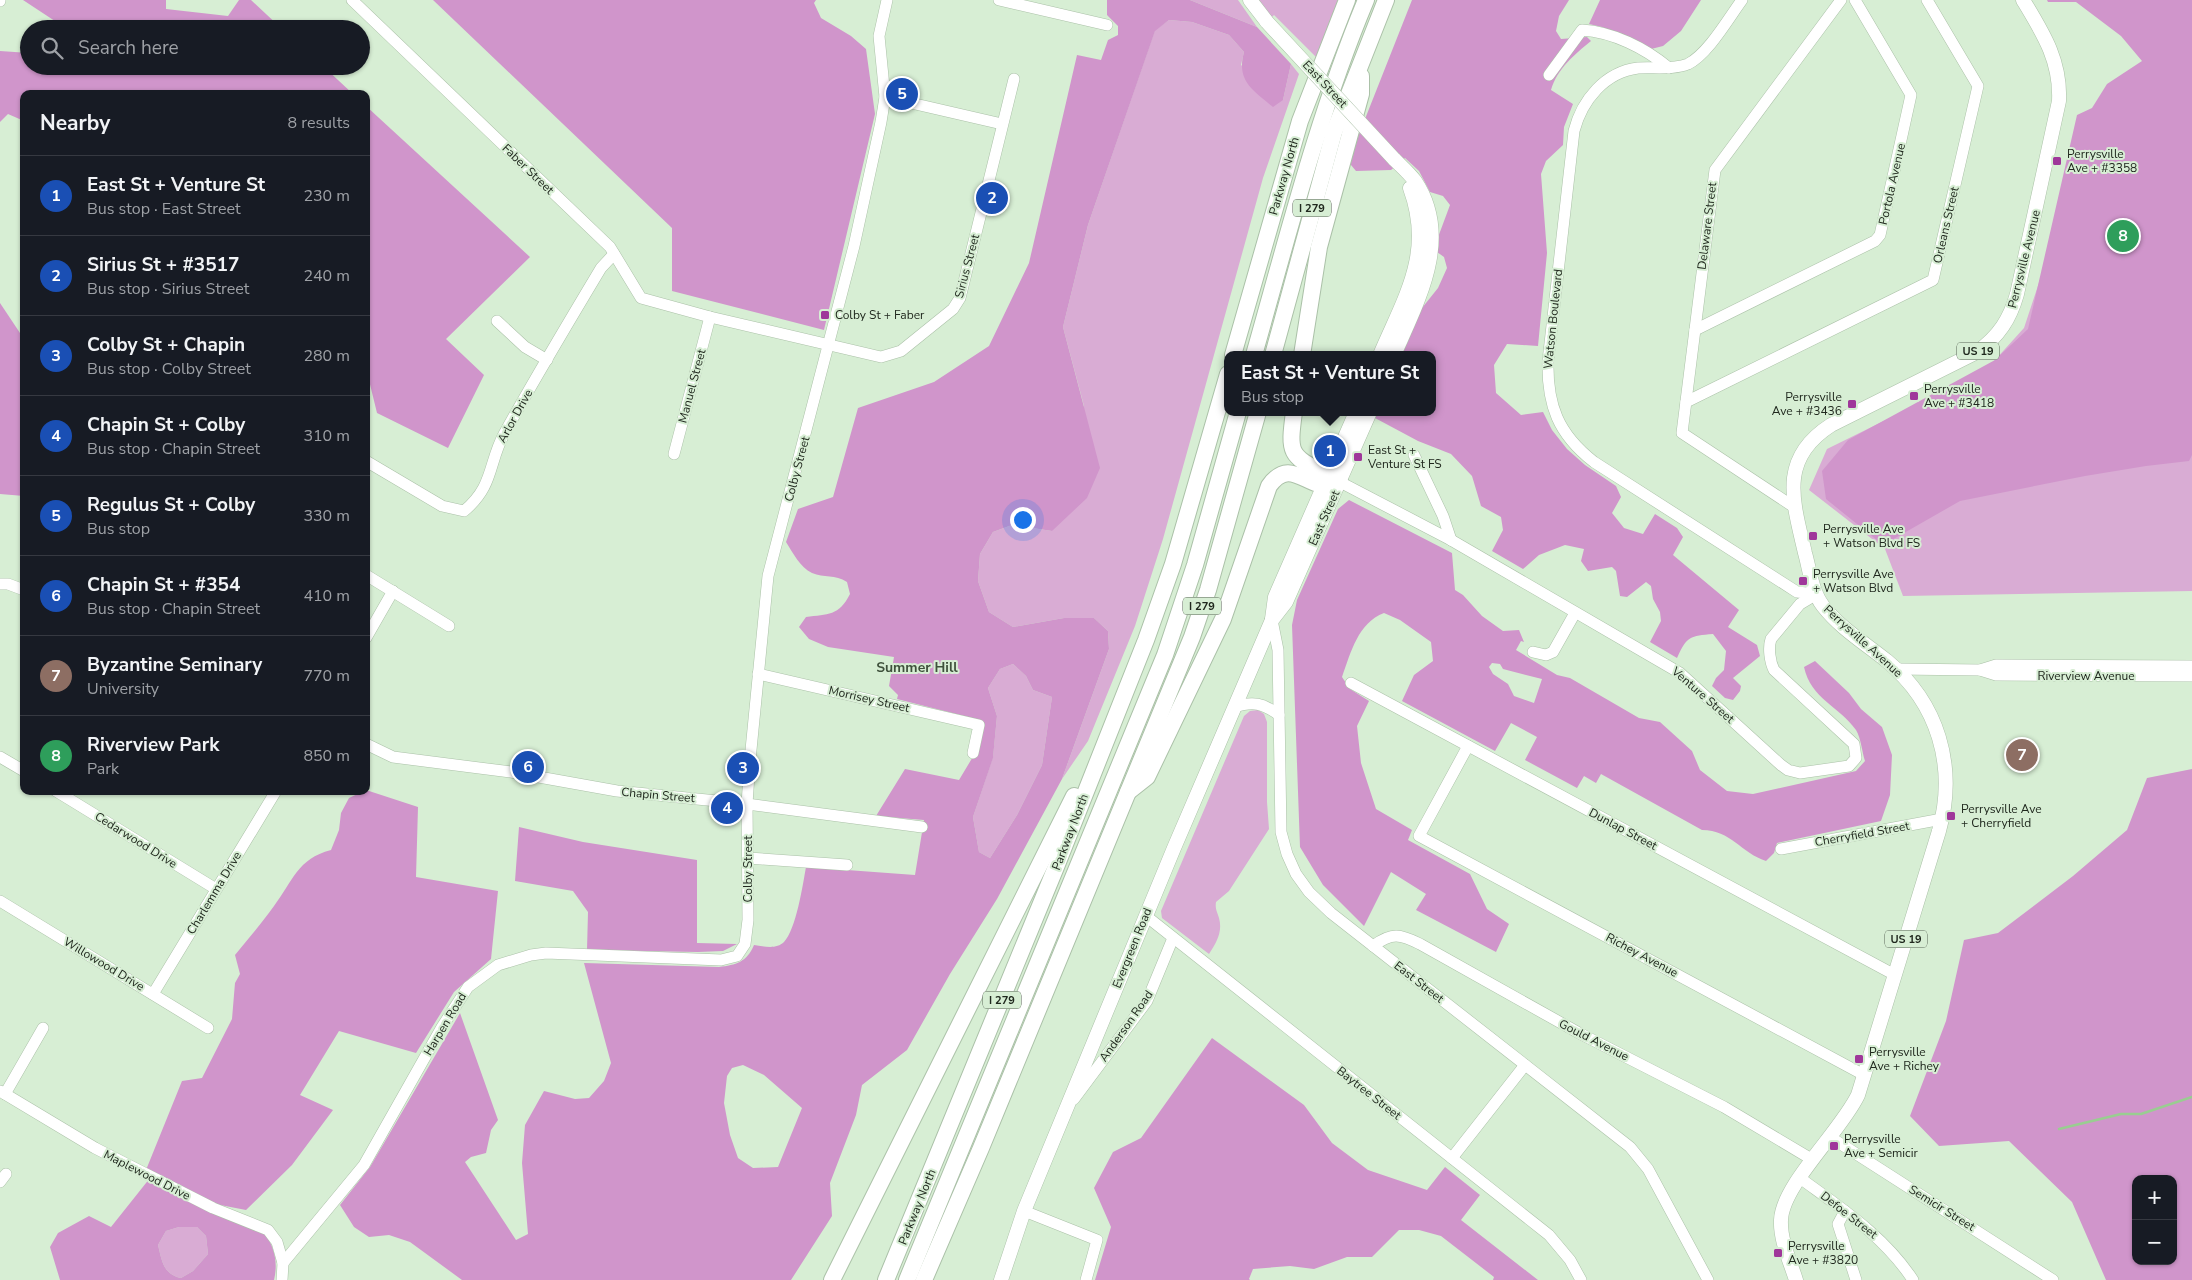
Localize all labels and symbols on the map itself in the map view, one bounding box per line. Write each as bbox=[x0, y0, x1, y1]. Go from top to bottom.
street label: East Street bbox=[1299, 57, 1352, 112]
pin: 5 bbox=[886, 75, 918, 113]
street label: Parkway North bbox=[1265, 135, 1303, 217]
street label: Faber Street bbox=[499, 140, 558, 198]
street label: Portola Avenue bbox=[1875, 142, 1909, 226]
place label: Perrysville Ave + #3358 bbox=[2067, 146, 2137, 176]
marker: Perrysville Ave + #3358 bbox=[2051, 155, 2063, 167]
pin: 2 bbox=[976, 179, 1008, 217]
street label: Delaware Street bbox=[1694, 181, 1720, 271]
street label: Orleans Street bbox=[1929, 184, 1963, 265]
road number: I 279 bbox=[1293, 200, 1331, 217]
street label: Perrysville Avenue bbox=[2004, 208, 2044, 310]
pin: 8 bbox=[2107, 217, 2139, 255]
street label: Sirius Street bbox=[951, 231, 983, 300]
street label: Watson Boulevard bbox=[1540, 268, 1566, 370]
place label: Colby St + Faber bbox=[835, 307, 925, 323]
marker: Colby St + Faber bbox=[819, 309, 831, 321]
road number: US 19 bbox=[1957, 342, 1999, 360]
street label: Manuel Street bbox=[674, 346, 710, 425]
place label: Perrysville Ave + #3418 bbox=[1924, 381, 1994, 411]
street label: Arlor Drive bbox=[494, 386, 536, 446]
place label: Perrysville Ave + #3436 bbox=[1772, 389, 1842, 419]
marker: Perrysville Ave + #3418 bbox=[1908, 390, 1920, 402]
marker: Perrysville Ave + #3436 bbox=[1846, 398, 1858, 410]
pin: 1 bbox=[1314, 432, 1346, 470]
street label: Colby Street bbox=[781, 434, 814, 503]
place label: East St + Venture St FS bbox=[1367, 442, 1442, 472]
marker: East St + Venture St FS bbox=[1352, 451, 1364, 463]
street label: East Street bbox=[1305, 487, 1344, 548]
your location bbox=[1010, 507, 1036, 533]
place label: Perrysville Ave + Watson Blvd FS bbox=[1823, 521, 1920, 551]
marker: Perrysville Ave + Watson Blvd FS bbox=[1807, 530, 1819, 542]
place label: Perrysville Ave + Watson Blvd bbox=[1813, 566, 1894, 596]
marker: Perrysville Ave + Watson Blvd bbox=[1797, 575, 1809, 587]
road number: I 279 bbox=[1183, 598, 1221, 614]
street label: Perrysville Avenue bbox=[1820, 601, 1906, 681]
district label: Summer Hill bbox=[876, 658, 958, 677]
street label: Venture Street bbox=[1668, 663, 1738, 727]
street label: Riverview Avenue bbox=[2037, 668, 2135, 684]
street label: Morrisey Street bbox=[827, 682, 912, 716]
pin: 7 bbox=[2006, 736, 2038, 774]
pin: 6 bbox=[512, 748, 544, 786]
pin: 3 bbox=[727, 749, 759, 787]
street label: Chapin Street bbox=[621, 784, 696, 806]
pin: 4 bbox=[711, 789, 743, 827]
street label: Parkway North bbox=[1048, 792, 1092, 872]
place label: Perrysville Ave + Cherryfield bbox=[1961, 801, 2042, 831]
street label: Dunlap Street bbox=[1586, 804, 1661, 854]
street label: Cedarwood Drive bbox=[92, 808, 180, 872]
marker: Perrysville Ave + Cherryfield bbox=[1945, 810, 1957, 822]
street label: Cherryfield Street bbox=[1813, 818, 1911, 850]
street label: Colby Street bbox=[740, 835, 756, 902]
street label: Charlemma Drive bbox=[183, 849, 245, 937]
street label: Evergreen Road bbox=[1109, 905, 1155, 991]
street label: Richey Avenue bbox=[1603, 929, 1681, 981]
road number: US 19 bbox=[1885, 931, 1927, 948]
street label: Willowood Drive bbox=[61, 934, 147, 994]
street label: East Street bbox=[1391, 958, 1448, 1007]
street label: Anderson Road bbox=[1096, 987, 1156, 1065]
street label: Harpen Road bbox=[420, 989, 470, 1059]
road number: I 279 bbox=[983, 992, 1021, 1008]
street label: Gould Avenue bbox=[1556, 1015, 1632, 1065]
place label: Perrysville Ave + Richey bbox=[1869, 1044, 1940, 1074]
marker: Perrysville Ave + Richey bbox=[1853, 1053, 1865, 1065]
street label: Baytree Street bbox=[1333, 1063, 1405, 1124]
place label: Perrysville Ave + Semicir bbox=[1844, 1131, 1918, 1161]
marker: Perrysville Ave + Semicir bbox=[1828, 1140, 1840, 1152]
street label: Maplewood Drive bbox=[101, 1146, 193, 1204]
street label: Parkway North bbox=[895, 1167, 939, 1247]
street label: Semicir Street bbox=[1906, 1181, 1979, 1235]
street label: Defoe Street bbox=[1817, 1188, 1881, 1243]
place label: Perrysville Ave + #3820 bbox=[1788, 1238, 1858, 1268]
marker: Perrysville Ave + #3820 bbox=[1772, 1247, 1784, 1259]

